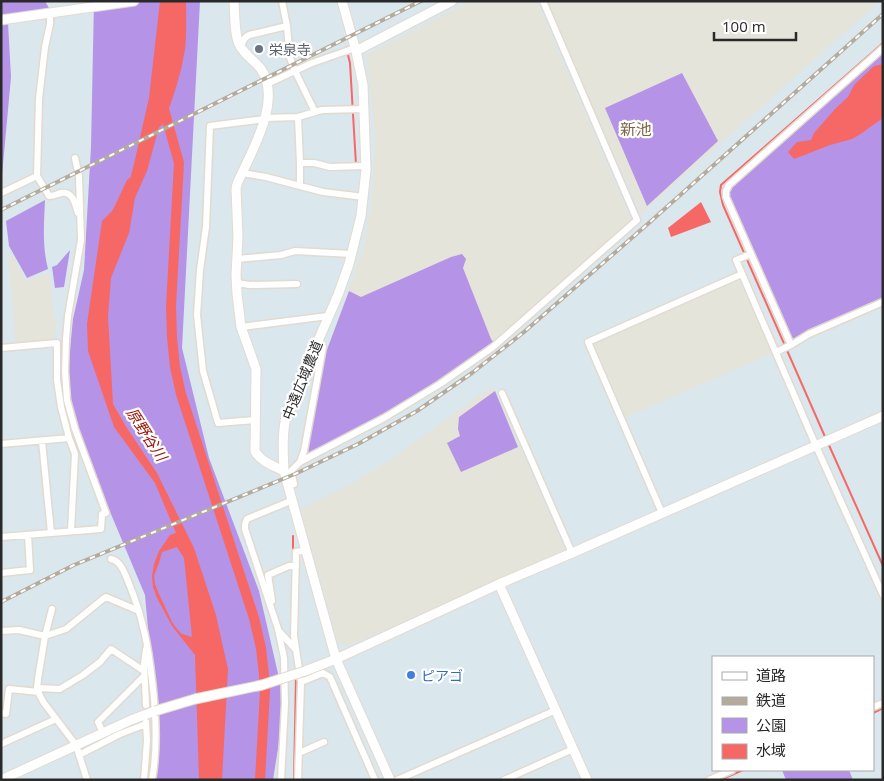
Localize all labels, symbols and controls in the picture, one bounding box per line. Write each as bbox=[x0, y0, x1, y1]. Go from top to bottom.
scale bar bbox=[714, 10, 796, 42]
text: 100 m bbox=[722, 16, 766, 36]
place label: 栄泉寺 bbox=[269, 40, 311, 59]
marker: 栄泉寺 bbox=[253, 43, 265, 55]
district label: 新池 bbox=[620, 118, 652, 140]
street label: 中遠広域農道 bbox=[277, 337, 327, 423]
water label: 原野谷川 bbox=[122, 403, 173, 466]
legend bbox=[712, 656, 874, 771]
text: 道路 bbox=[756, 665, 786, 685]
place label: ピアゴ bbox=[421, 666, 463, 685]
marker: ピアゴ bbox=[405, 669, 417, 681]
text: 鉄道 bbox=[756, 690, 786, 710]
text: 公園 bbox=[756, 715, 786, 735]
text: 水域 bbox=[756, 740, 786, 760]

